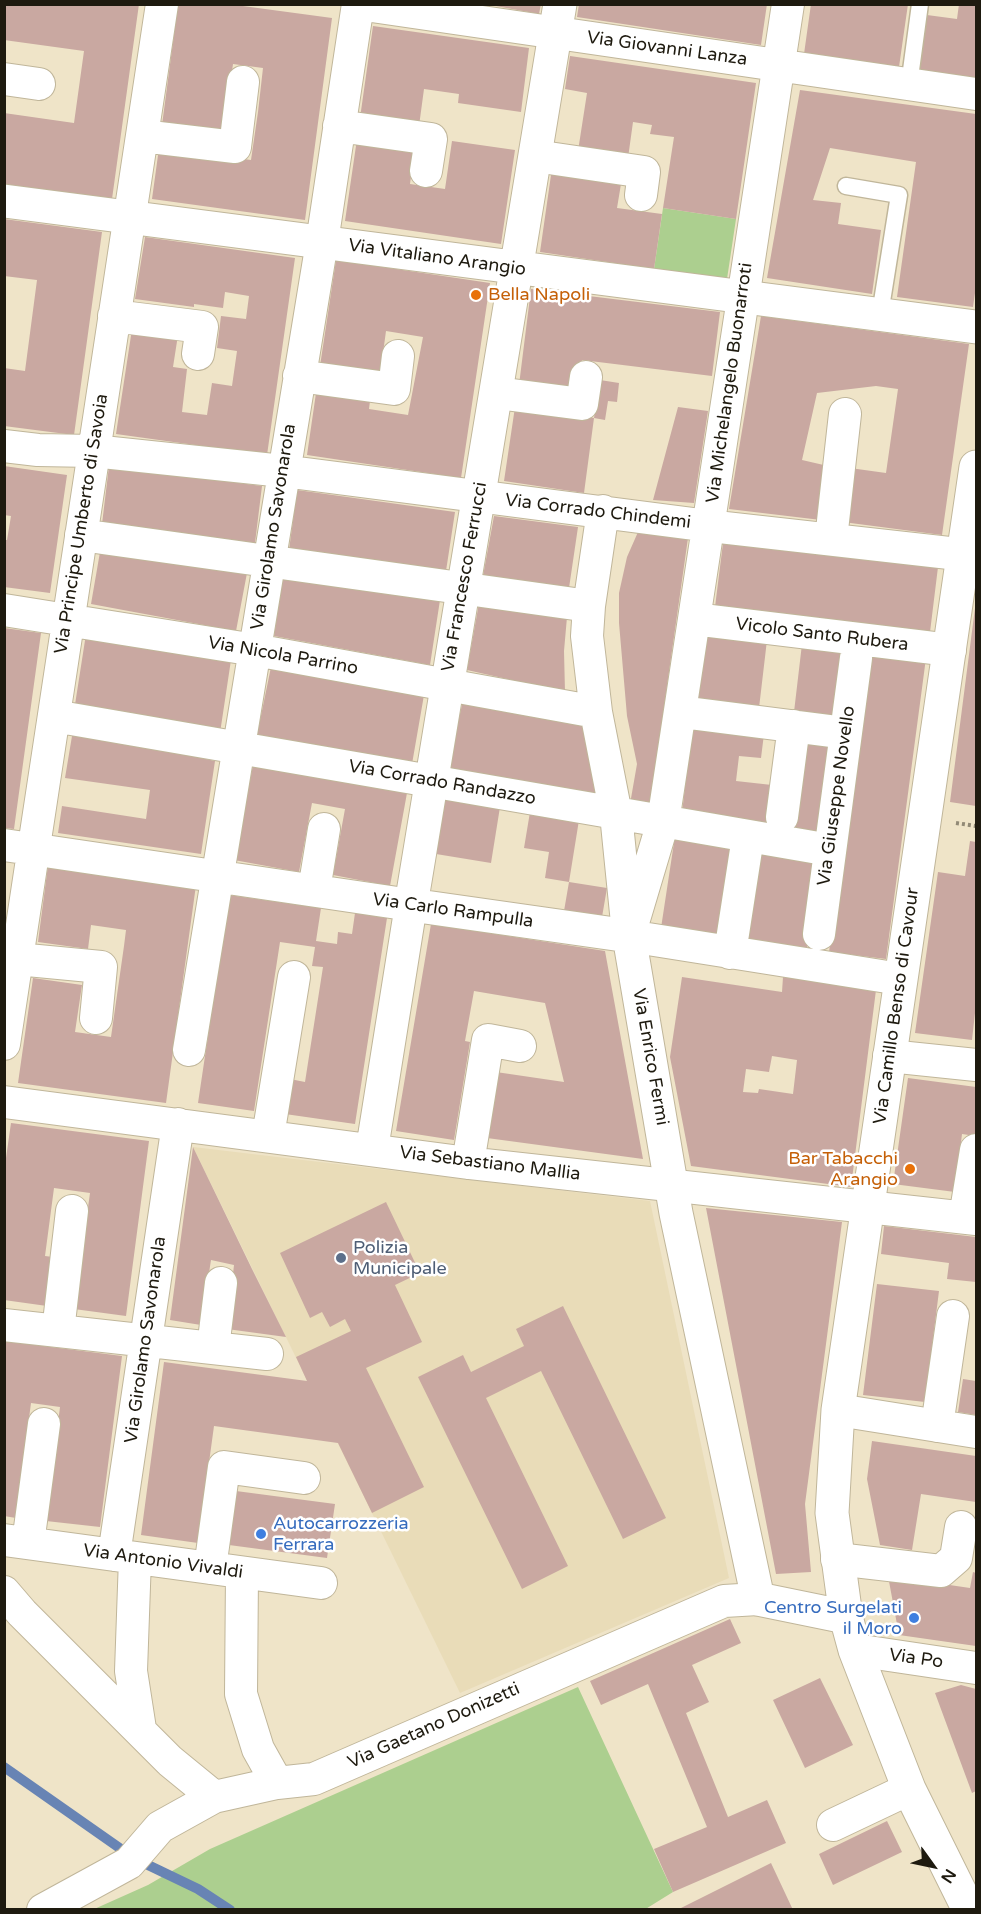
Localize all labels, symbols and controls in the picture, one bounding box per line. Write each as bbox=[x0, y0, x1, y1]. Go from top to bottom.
street label: Via Giovanni Lanza bbox=[585, 27, 749, 71]
street label: Via Vitaliano Arangio bbox=[347, 235, 527, 281]
street label: Via Michelangelo Buonarroti bbox=[702, 262, 758, 504]
place label: Bella Napoli bbox=[488, 284, 590, 306]
marker: Bella Napoli bbox=[469, 288, 483, 302]
street label: Via Principe Umberto di Savoia bbox=[51, 392, 113, 656]
street label: Via Girolamo Savonarola bbox=[247, 422, 301, 632]
street label: Via Francesco Ferrucci bbox=[438, 480, 492, 674]
street label: Via Corrado Chindemi bbox=[504, 490, 692, 534]
street label: Vicolo Santo Rubera bbox=[734, 614, 910, 656]
street label: Via Nicola Parrino bbox=[206, 632, 360, 680]
street label: Via Giuseppe Novello bbox=[814, 705, 860, 887]
street label: Via Corrado Randazzo bbox=[347, 756, 537, 810]
street label: Via Camillo Benso di Cavour bbox=[870, 886, 924, 1126]
street label: Via Carlo Rampulla bbox=[371, 889, 535, 933]
street label: Via Enrico Fermi bbox=[627, 987, 673, 1127]
street label: Via Sebastiano Mallia bbox=[398, 1142, 582, 1186]
place label: Bar Tabacchi Arangio bbox=[788, 1148, 898, 1190]
marker: Bar Tabacchi Arangio bbox=[903, 1162, 917, 1176]
street label: Via Girolamo Savonarola bbox=[121, 1235, 171, 1445]
place label: Polizia Municipale bbox=[353, 1237, 447, 1280]
marker: Polizia Municipale bbox=[334, 1251, 348, 1265]
place label: Autocarrozzeria Ferrara bbox=[273, 1513, 409, 1556]
marker: Autocarrozzeria Ferrara bbox=[254, 1527, 268, 1541]
street label: Via Antonio Vivaldi bbox=[82, 1540, 244, 1584]
place label: Centro Surgelati il Moro bbox=[764, 1597, 902, 1640]
marker: Centro Surgelati il Moro bbox=[907, 1611, 921, 1625]
street label: Via Po bbox=[888, 1645, 944, 1673]
street label: Via Gaetano Donizetti bbox=[345, 1678, 523, 1774]
north arrow bbox=[903, 1836, 963, 1896]
text: N bbox=[936, 1865, 960, 1887]

